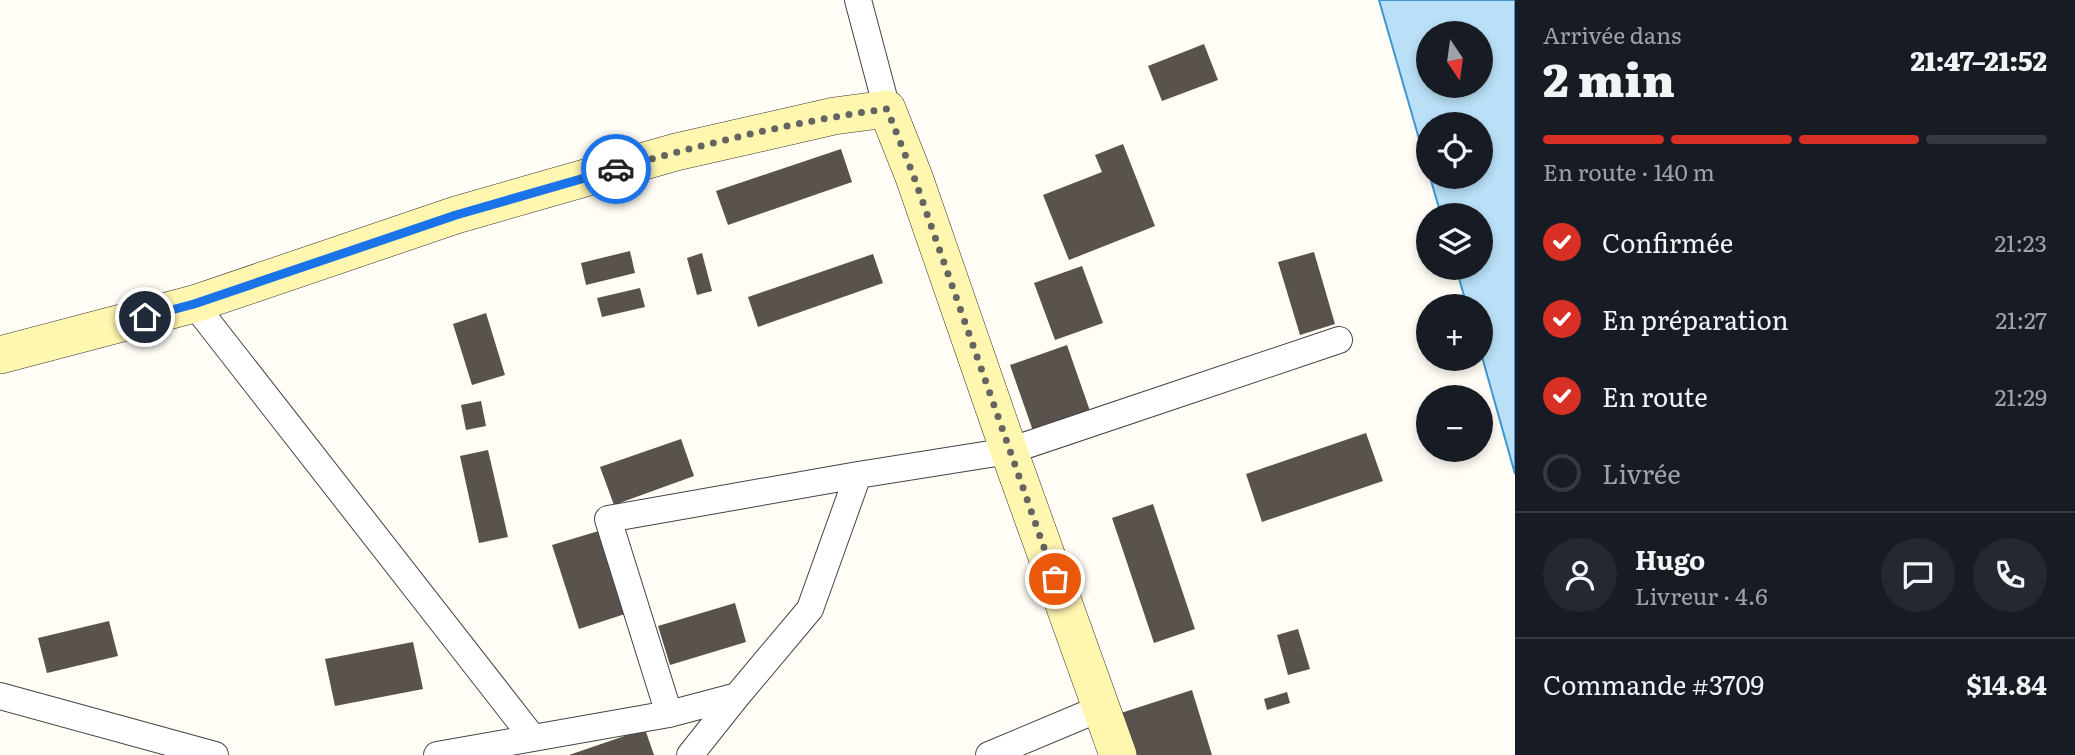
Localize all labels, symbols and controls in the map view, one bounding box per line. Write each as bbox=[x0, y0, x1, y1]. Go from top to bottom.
text: Arrivée dans bbox=[1543, 17, 1681, 51]
north arrow bbox=[1416, 21, 1493, 98]
map controls bbox=[1416, 21, 1493, 462]
text: 21:47–21:52 bbox=[1910, 40, 2047, 79]
text: 2 min bbox=[1543, 43, 1675, 111]
button: locate bbox=[1416, 112, 1493, 189]
courier bbox=[581, 134, 651, 204]
icon: car bbox=[597, 150, 635, 188]
text: En route · 140 m bbox=[1543, 154, 1715, 188]
button: layers bbox=[1416, 203, 1493, 280]
text: Confirmée bbox=[1602, 222, 1733, 261]
icon: check bbox=[1543, 223, 1581, 261]
text: 21:23 bbox=[1994, 225, 2047, 259]
pin bbox=[115, 287, 175, 347]
button: + bbox=[1416, 294, 1493, 371]
icon: home bbox=[126, 298, 164, 336]
text: En préparation bbox=[1602, 299, 1789, 338]
icon: check bbox=[1543, 300, 1581, 338]
text: 21:27 bbox=[1995, 302, 2047, 336]
text: En route bbox=[1602, 376, 1708, 415]
icon: check bbox=[1543, 377, 1581, 415]
text: 21:29 bbox=[1995, 379, 2047, 413]
button: − bbox=[1416, 385, 1493, 462]
text: Livrée bbox=[1602, 453, 1681, 492]
button: person bbox=[1543, 538, 1617, 612]
button: chat bbox=[1881, 538, 1955, 612]
button: phone bbox=[1973, 538, 2047, 612]
text: Hugo bbox=[1635, 539, 1705, 578]
pin bbox=[1025, 549, 1085, 609]
icon: bag bbox=[1036, 560, 1074, 598]
text: Livreur · 4.6 bbox=[1635, 578, 1768, 612]
text: Commande #3709 bbox=[1543, 664, 1764, 703]
text: $14.84 bbox=[1967, 664, 2047, 703]

